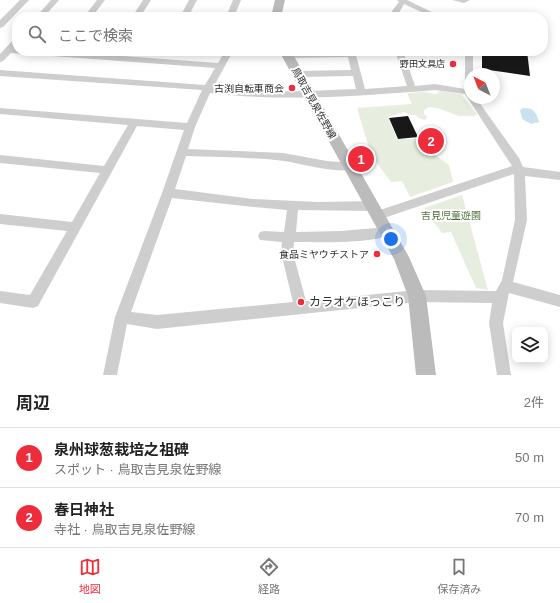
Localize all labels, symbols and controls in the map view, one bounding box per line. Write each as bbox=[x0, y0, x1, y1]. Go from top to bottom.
search box bbox=[12, 12, 548, 56]
icon: search bbox=[26, 23, 48, 45]
text: ここで検索 bbox=[58, 27, 133, 44]
place label: 野田文具店 bbox=[400, 59, 445, 69]
marker: 野田文具店 bbox=[448, 59, 458, 69]
street label: 鳥取吉見泉佐野線 bbox=[290, 65, 338, 141]
north arrow bbox=[464, 68, 500, 104]
place label: 古渕自転車商会 bbox=[214, 83, 284, 94]
marker: 古渕自転車商会 bbox=[287, 83, 297, 93]
pin: 2 bbox=[418, 126, 444, 156]
pin: 1 bbox=[348, 144, 374, 174]
park label: 吉見児童遊園 bbox=[421, 210, 481, 221]
your location bbox=[381, 229, 401, 249]
place label: 食品ミヤウチストア bbox=[279, 249, 369, 260]
marker: 食品ミヤウチストア bbox=[372, 249, 382, 259]
place label: カラオケほっこり bbox=[309, 295, 405, 309]
marker: カラオケほっこり bbox=[296, 297, 306, 307]
map controls bbox=[512, 327, 548, 363]
button: layers bbox=[512, 327, 548, 363]
text: 周辺 bbox=[16, 394, 50, 413]
text: 2件 bbox=[524, 395, 544, 410]
text: 泉州球葱栽培之祖碑 bbox=[54, 441, 189, 458]
text: 1 bbox=[25, 450, 33, 465]
text: 50 m bbox=[515, 450, 544, 465]
text: スポット · 鳥取吉見泉佐野線 bbox=[54, 462, 222, 477]
text: 春日神社 bbox=[54, 501, 114, 518]
text: 2 bbox=[25, 510, 33, 525]
text: 70 m bbox=[515, 510, 544, 525]
text: 寺社 · 鳥取吉見泉佐野線 bbox=[54, 522, 196, 537]
tab: 地図 bbox=[79, 556, 101, 596]
tab: 経路 bbox=[258, 556, 280, 596]
tab: 保存済み bbox=[437, 556, 481, 596]

